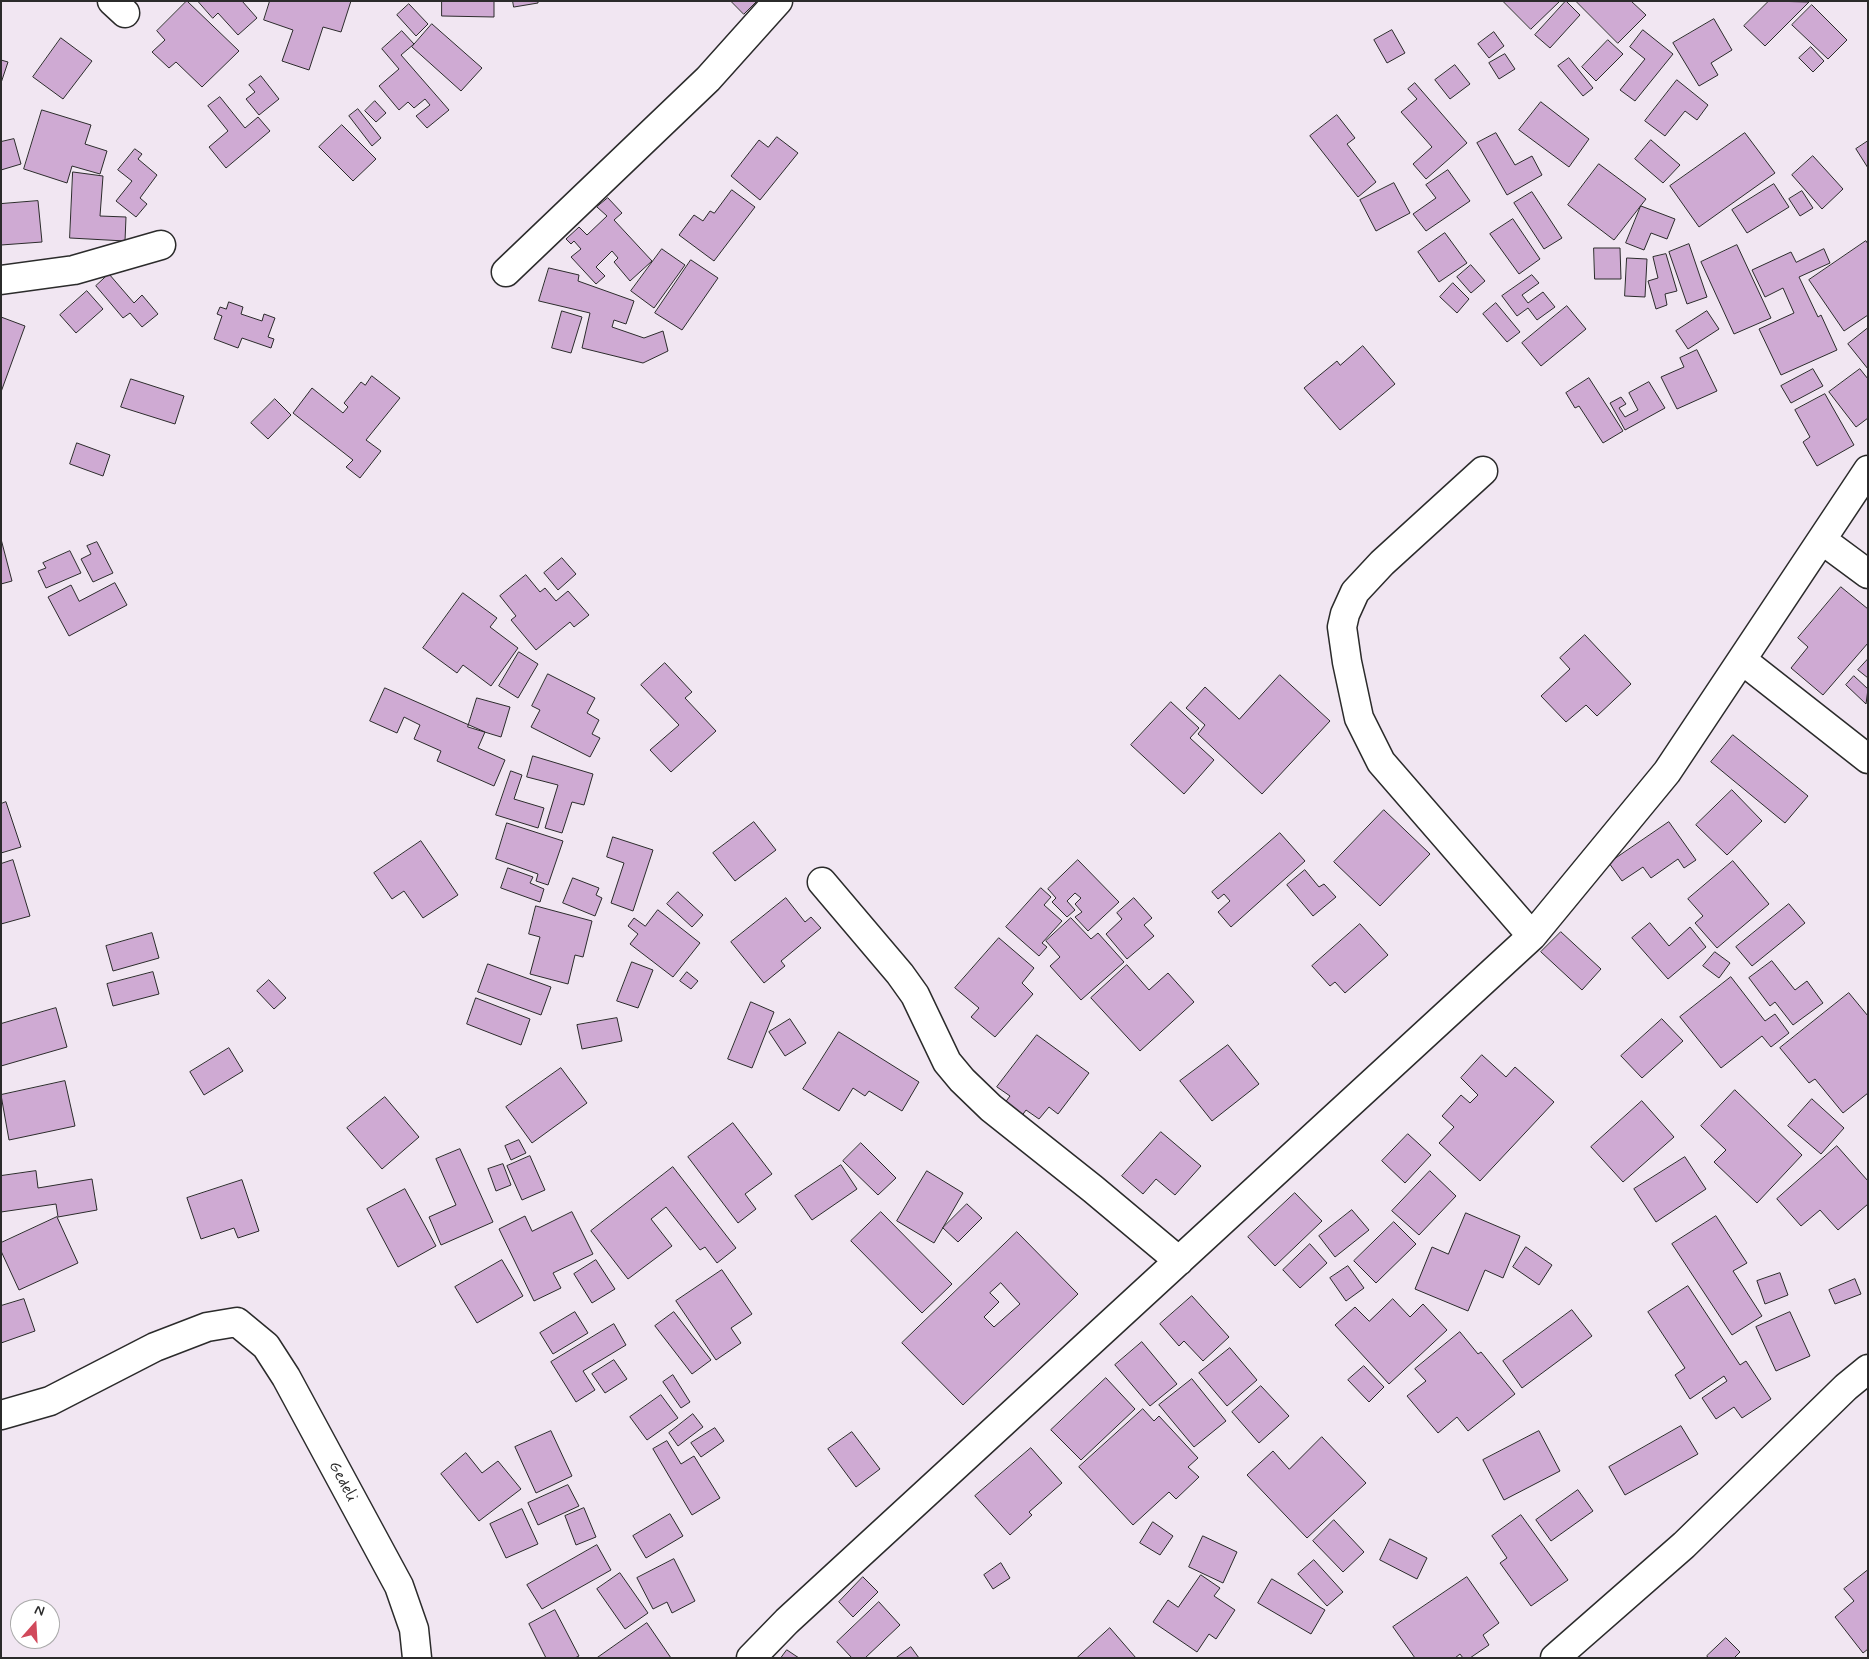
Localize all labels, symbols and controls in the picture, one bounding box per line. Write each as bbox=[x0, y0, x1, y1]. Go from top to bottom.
street label: Gedeli bbox=[323, 1458, 361, 1506]
north arrow bbox=[10, 1599, 60, 1649]
text: N bbox=[32, 1601, 47, 1621]

